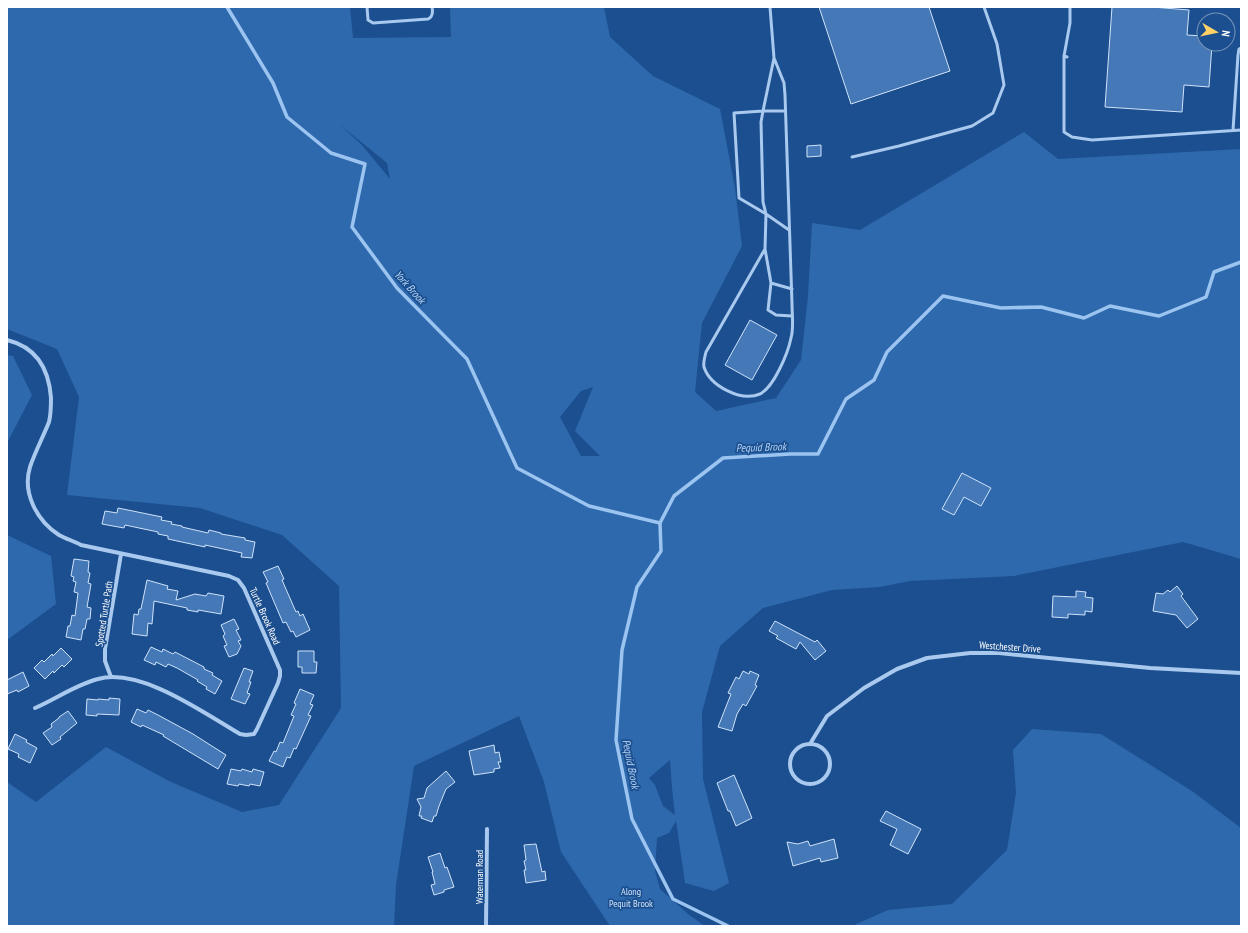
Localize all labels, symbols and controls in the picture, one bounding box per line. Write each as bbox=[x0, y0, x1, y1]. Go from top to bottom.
north arrow bbox=[1196, 12, 1236, 52]
text: N bbox=[1218, 30, 1233, 38]
water label: York Brook bbox=[391, 267, 430, 308]
water label: Pequid Brook bbox=[736, 439, 788, 455]
street label: Spotted Turtle Path bbox=[92, 580, 116, 648]
street label: Turtle Brook Road bbox=[247, 585, 283, 647]
street label: Westchester Drive bbox=[979, 638, 1041, 656]
water label: Pequid Brook bbox=[619, 738, 643, 792]
street label: Waterman Road bbox=[473, 850, 486, 904]
park label: Along Pequit Brook bbox=[609, 885, 653, 910]

